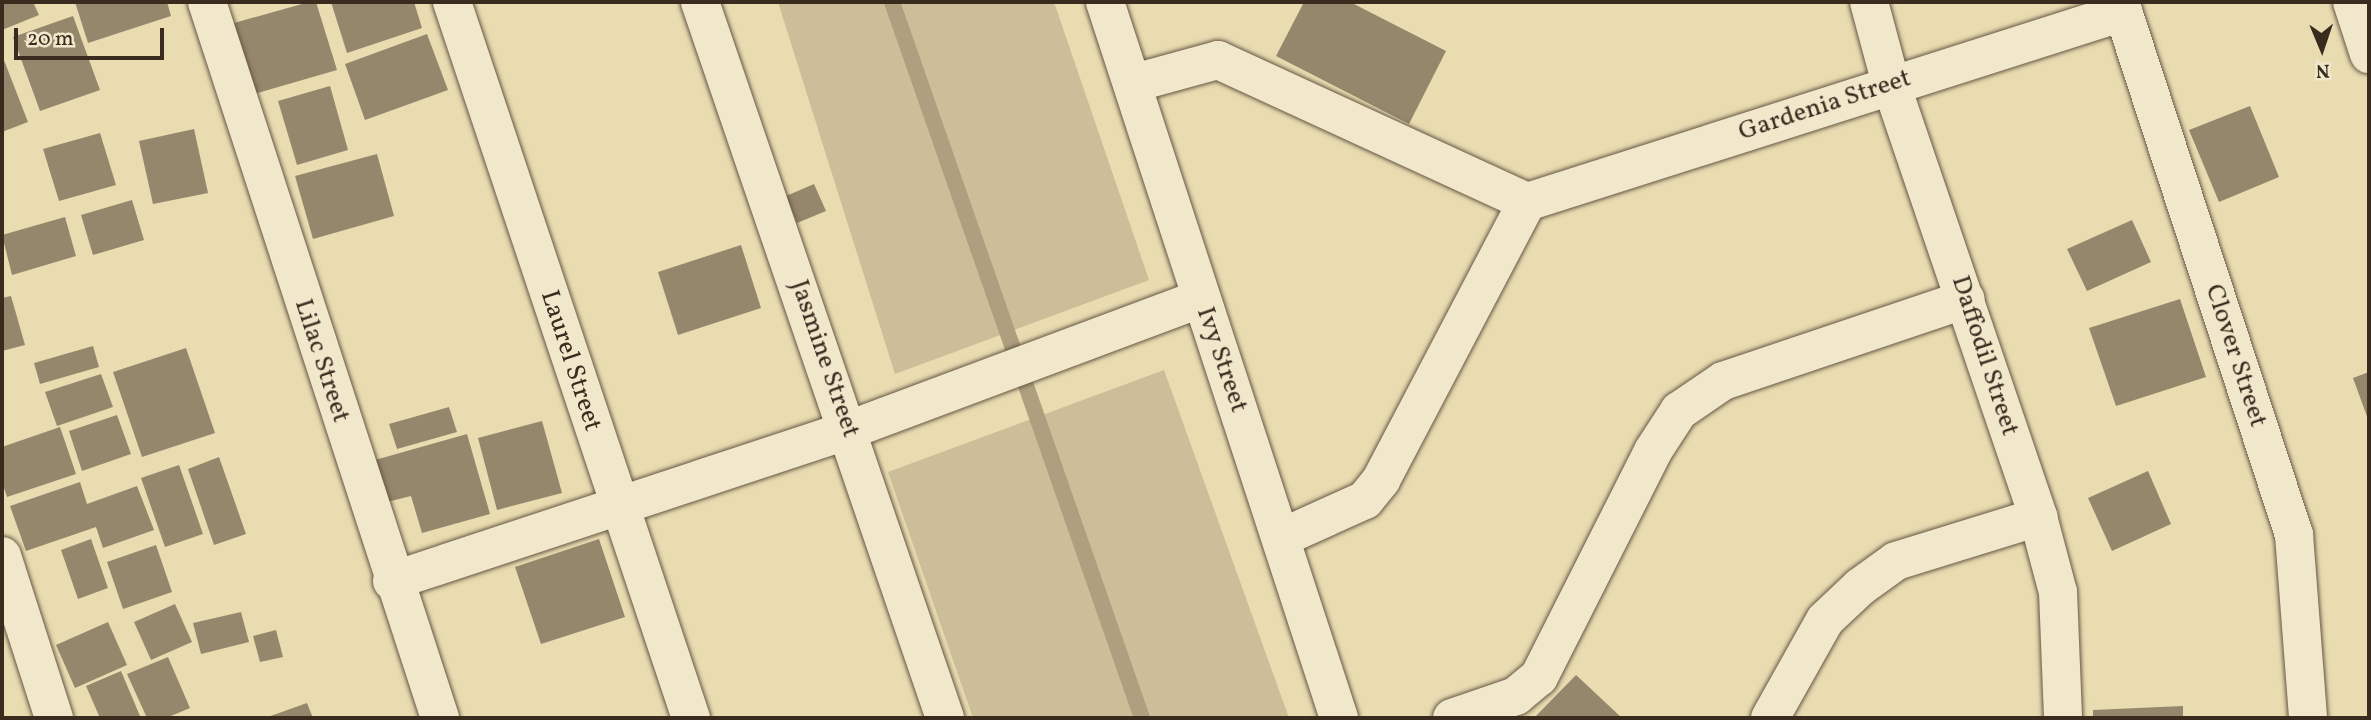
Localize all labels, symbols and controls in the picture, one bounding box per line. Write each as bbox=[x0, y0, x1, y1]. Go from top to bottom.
scale bar bbox=[18, 14, 168, 58]
north arrow bbox=[2287, 14, 2357, 84]
text: 20 m bbox=[27, 25, 73, 54]
text: N bbox=[2315, 57, 2330, 83]
street label: Gardenia Street bbox=[1735, 63, 1915, 149]
street label: Daffodil Street bbox=[1943, 272, 2025, 440]
street label: Jasmine Street bbox=[782, 276, 866, 442]
street label: Clover Street bbox=[2197, 281, 2273, 431]
street label: Laurel Street bbox=[533, 287, 607, 435]
street label: Lilac Street bbox=[286, 295, 356, 427]
street label: Ivy Street bbox=[1188, 303, 1254, 417]

